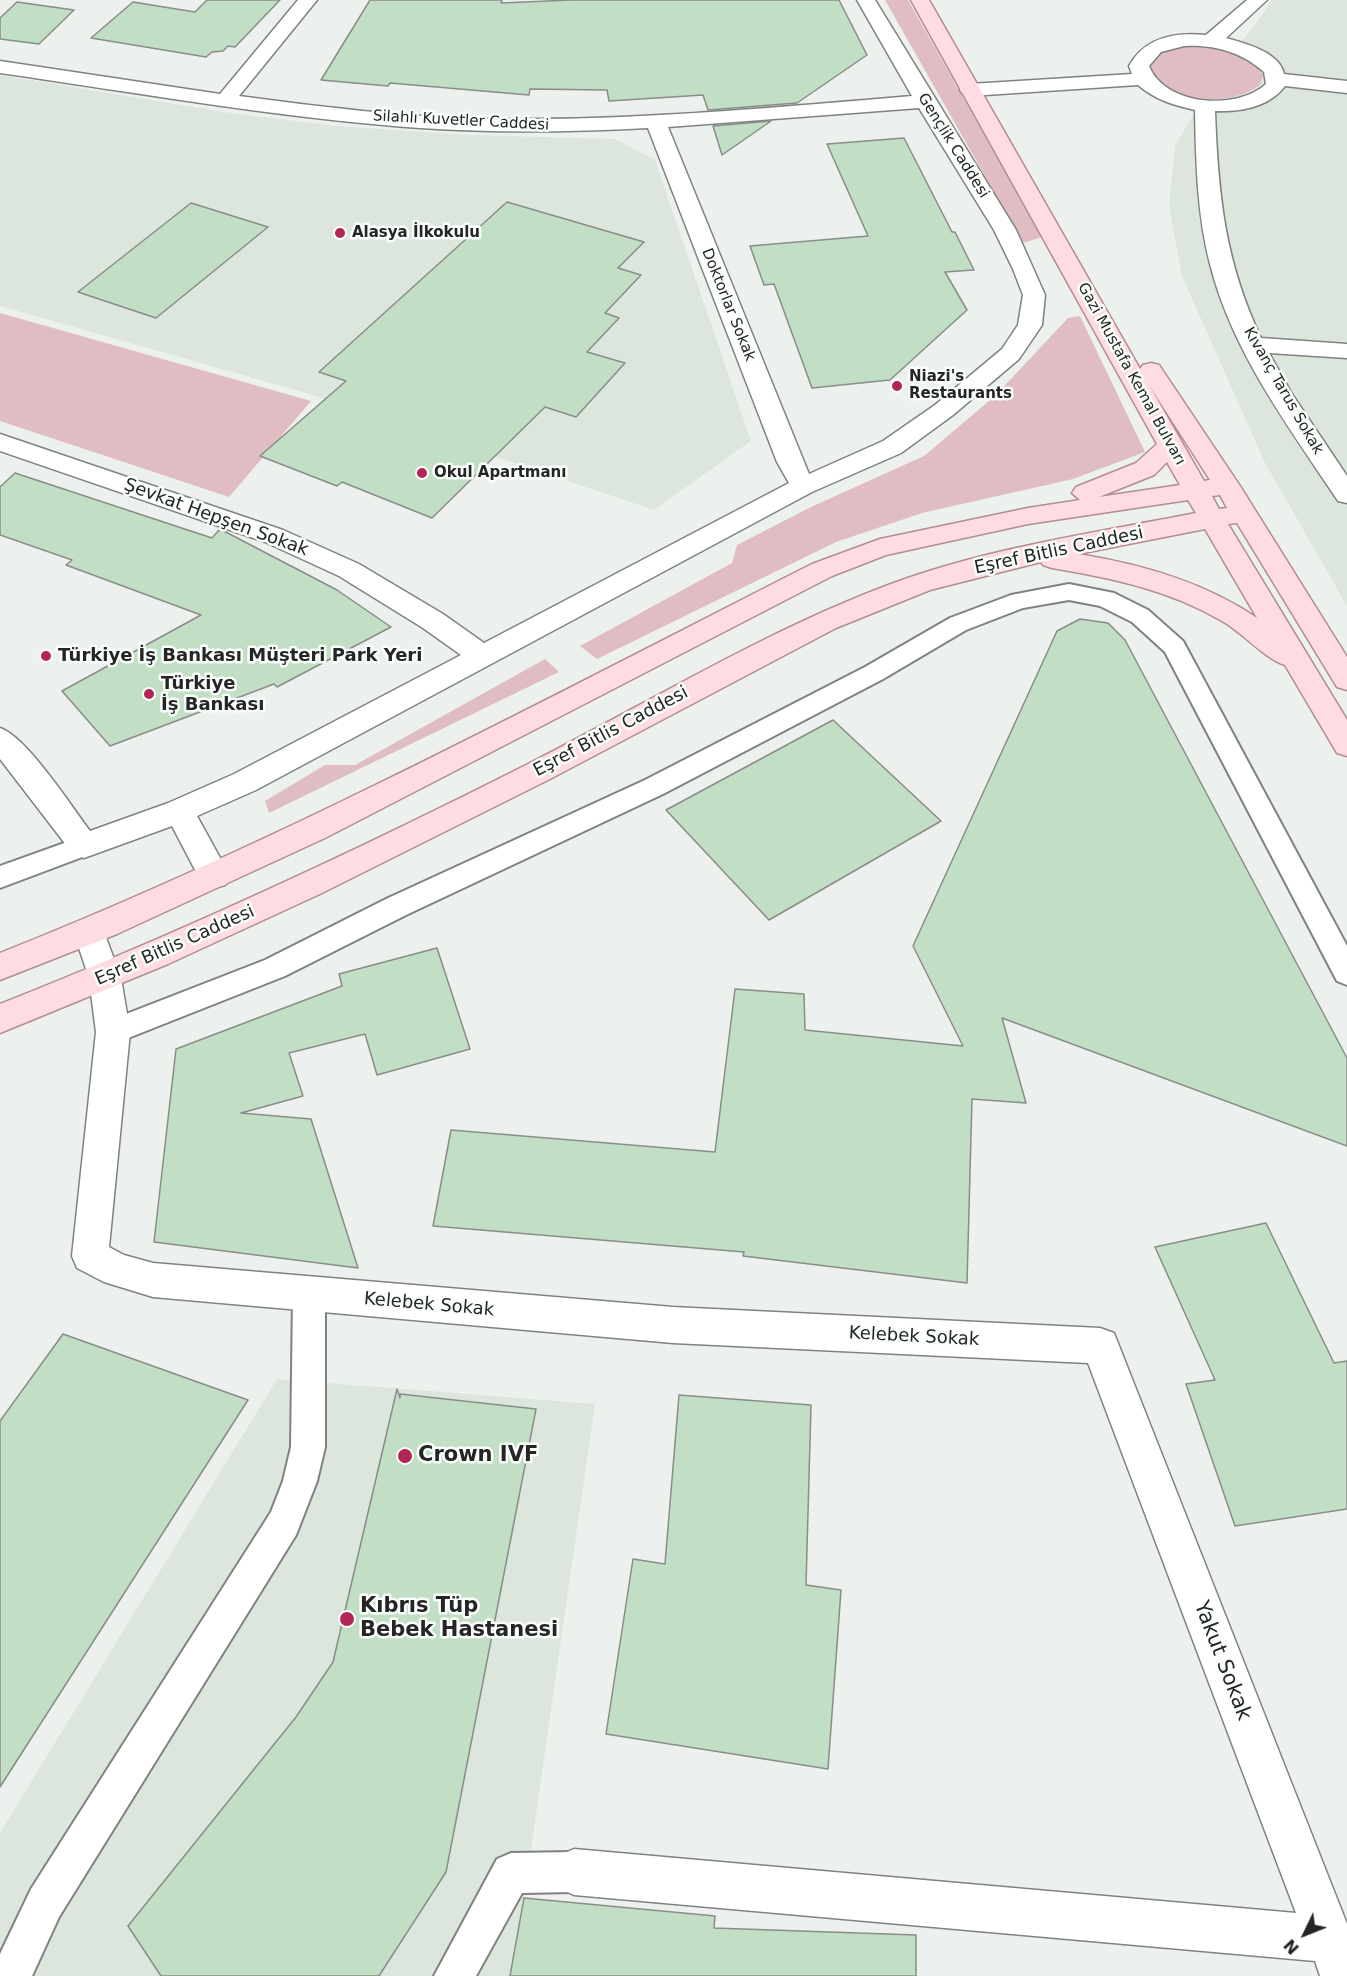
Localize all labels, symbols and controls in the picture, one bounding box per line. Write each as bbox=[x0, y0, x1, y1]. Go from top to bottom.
street label: Gençlik Caddesi bbox=[913, 90, 993, 202]
street label: Silahlı Kuvetler Caddesi bbox=[372, 107, 550, 135]
place label: Alasya İlkokulu bbox=[352, 224, 480, 242]
marker: Alasya İlkokulu bbox=[333, 226, 347, 240]
street label: Doktorlar Sokak bbox=[697, 246, 759, 364]
street label: Gazi Mustafa Kemal Bulvarı bbox=[1073, 280, 1189, 468]
street label: Kıvanç Tarus Sokak bbox=[1239, 324, 1327, 458]
place label: Niazi's Restaurants bbox=[909, 368, 1012, 403]
marker: Niazi's Restaurants bbox=[890, 379, 904, 393]
place label: Okul Apartmanı bbox=[434, 464, 566, 482]
marker: Okul Apartmanı bbox=[415, 466, 429, 480]
street label: Şevkat Hepşen Sokak bbox=[121, 475, 311, 561]
street label: Eşref Bitlis Caddesi bbox=[972, 523, 1146, 579]
place label: Türkiye İş Bankası Müşteri Park Yeri bbox=[58, 645, 422, 667]
marker: Türkiye İş Bankası Müşteri Park Yeri bbox=[39, 649, 53, 663]
place label: Türkiye İş Bankası bbox=[161, 673, 264, 716]
street label: Eşref Bitlis Caddesi bbox=[530, 682, 692, 782]
marker: Türkiye İş Bankası bbox=[142, 687, 156, 701]
street label: Eşref Bitlis Caddesi bbox=[92, 901, 258, 991]
street label: Kelebek Sokak bbox=[363, 1289, 495, 1321]
street label: Kelebek Sokak bbox=[848, 1323, 980, 1351]
place label: Crown IVF bbox=[418, 1443, 538, 1469]
marker: Crown IVF bbox=[396, 1447, 414, 1465]
place label: Kıbrıs Tüp Bebek Hastanesi bbox=[360, 1594, 558, 1644]
street label: Yakut Sokak bbox=[1188, 1598, 1256, 1724]
marker: Kıbrıs Tüp Bebek Hastanesi bbox=[338, 1610, 356, 1628]
north arrow bbox=[1275, 1904, 1335, 1964]
text: N bbox=[1280, 1935, 1303, 1958]

